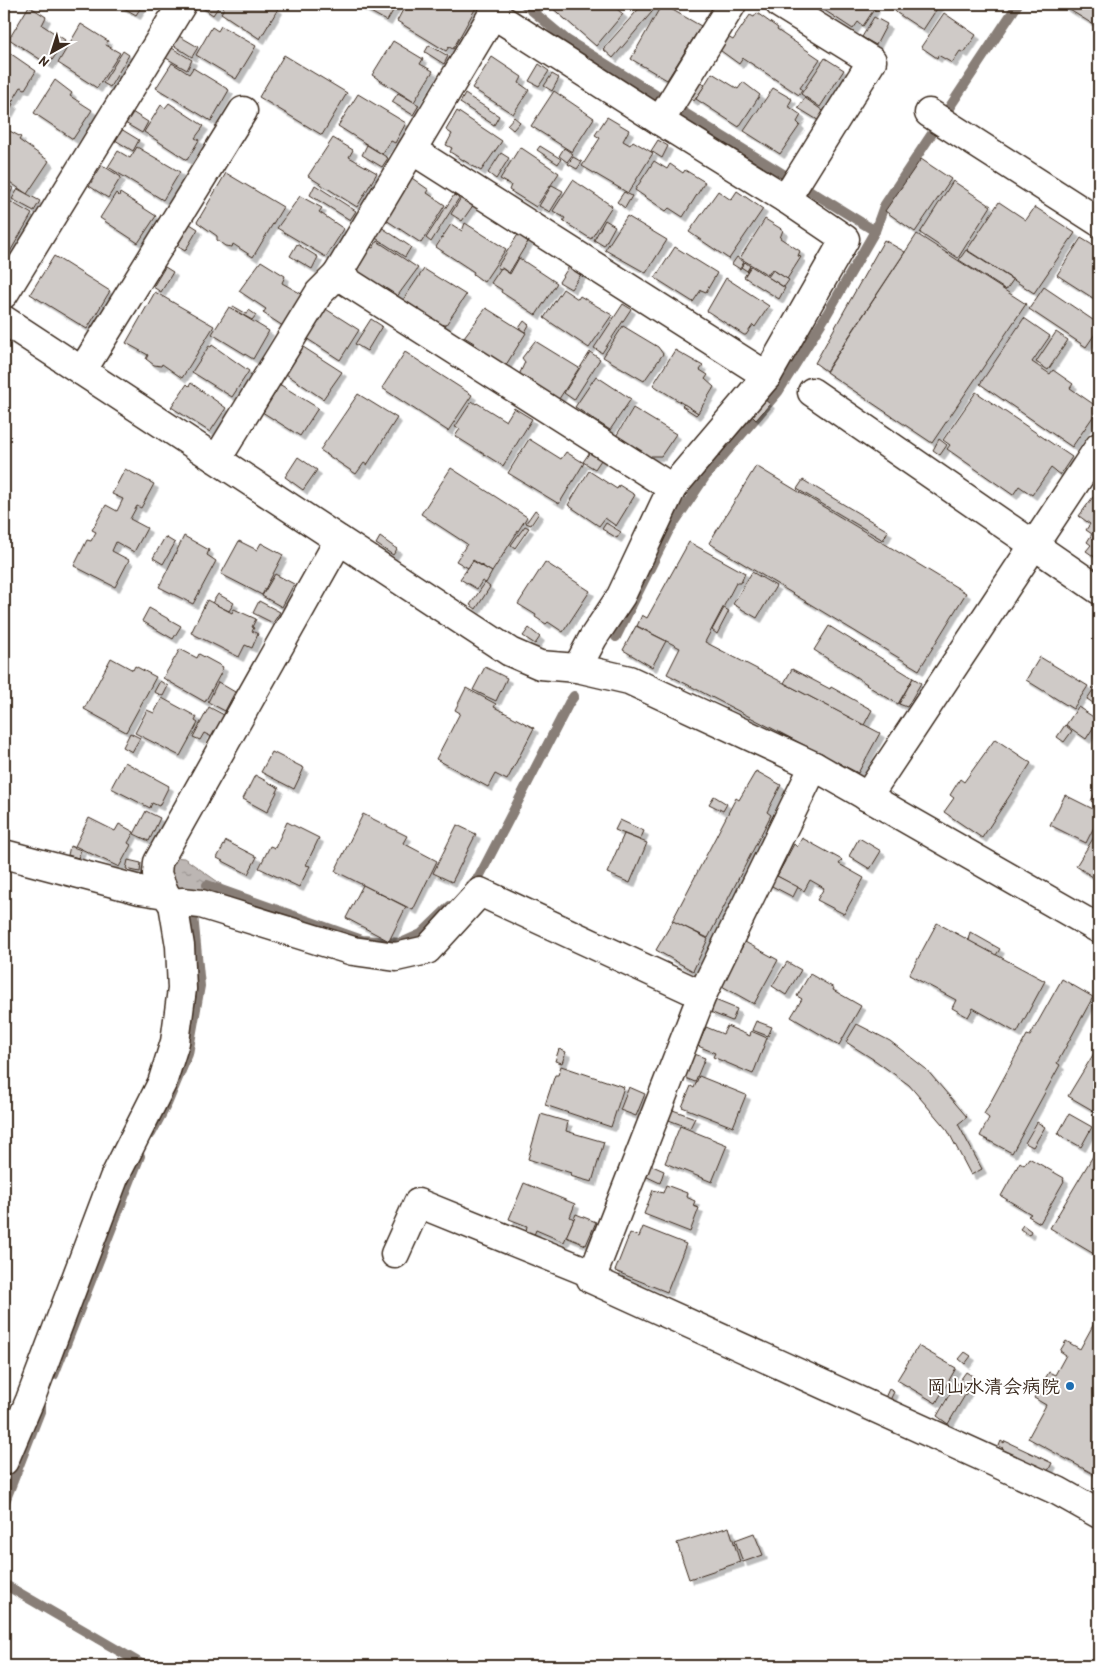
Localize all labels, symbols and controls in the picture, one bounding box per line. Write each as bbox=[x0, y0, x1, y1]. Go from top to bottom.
north arrow bbox=[28, 28, 78, 78]
text: N bbox=[34, 52, 52, 72]
place label: 岡山水清会病院 bbox=[927, 1373, 1060, 1399]
marker: 岡山水清会病院 bbox=[1064, 1380, 1076, 1392]

